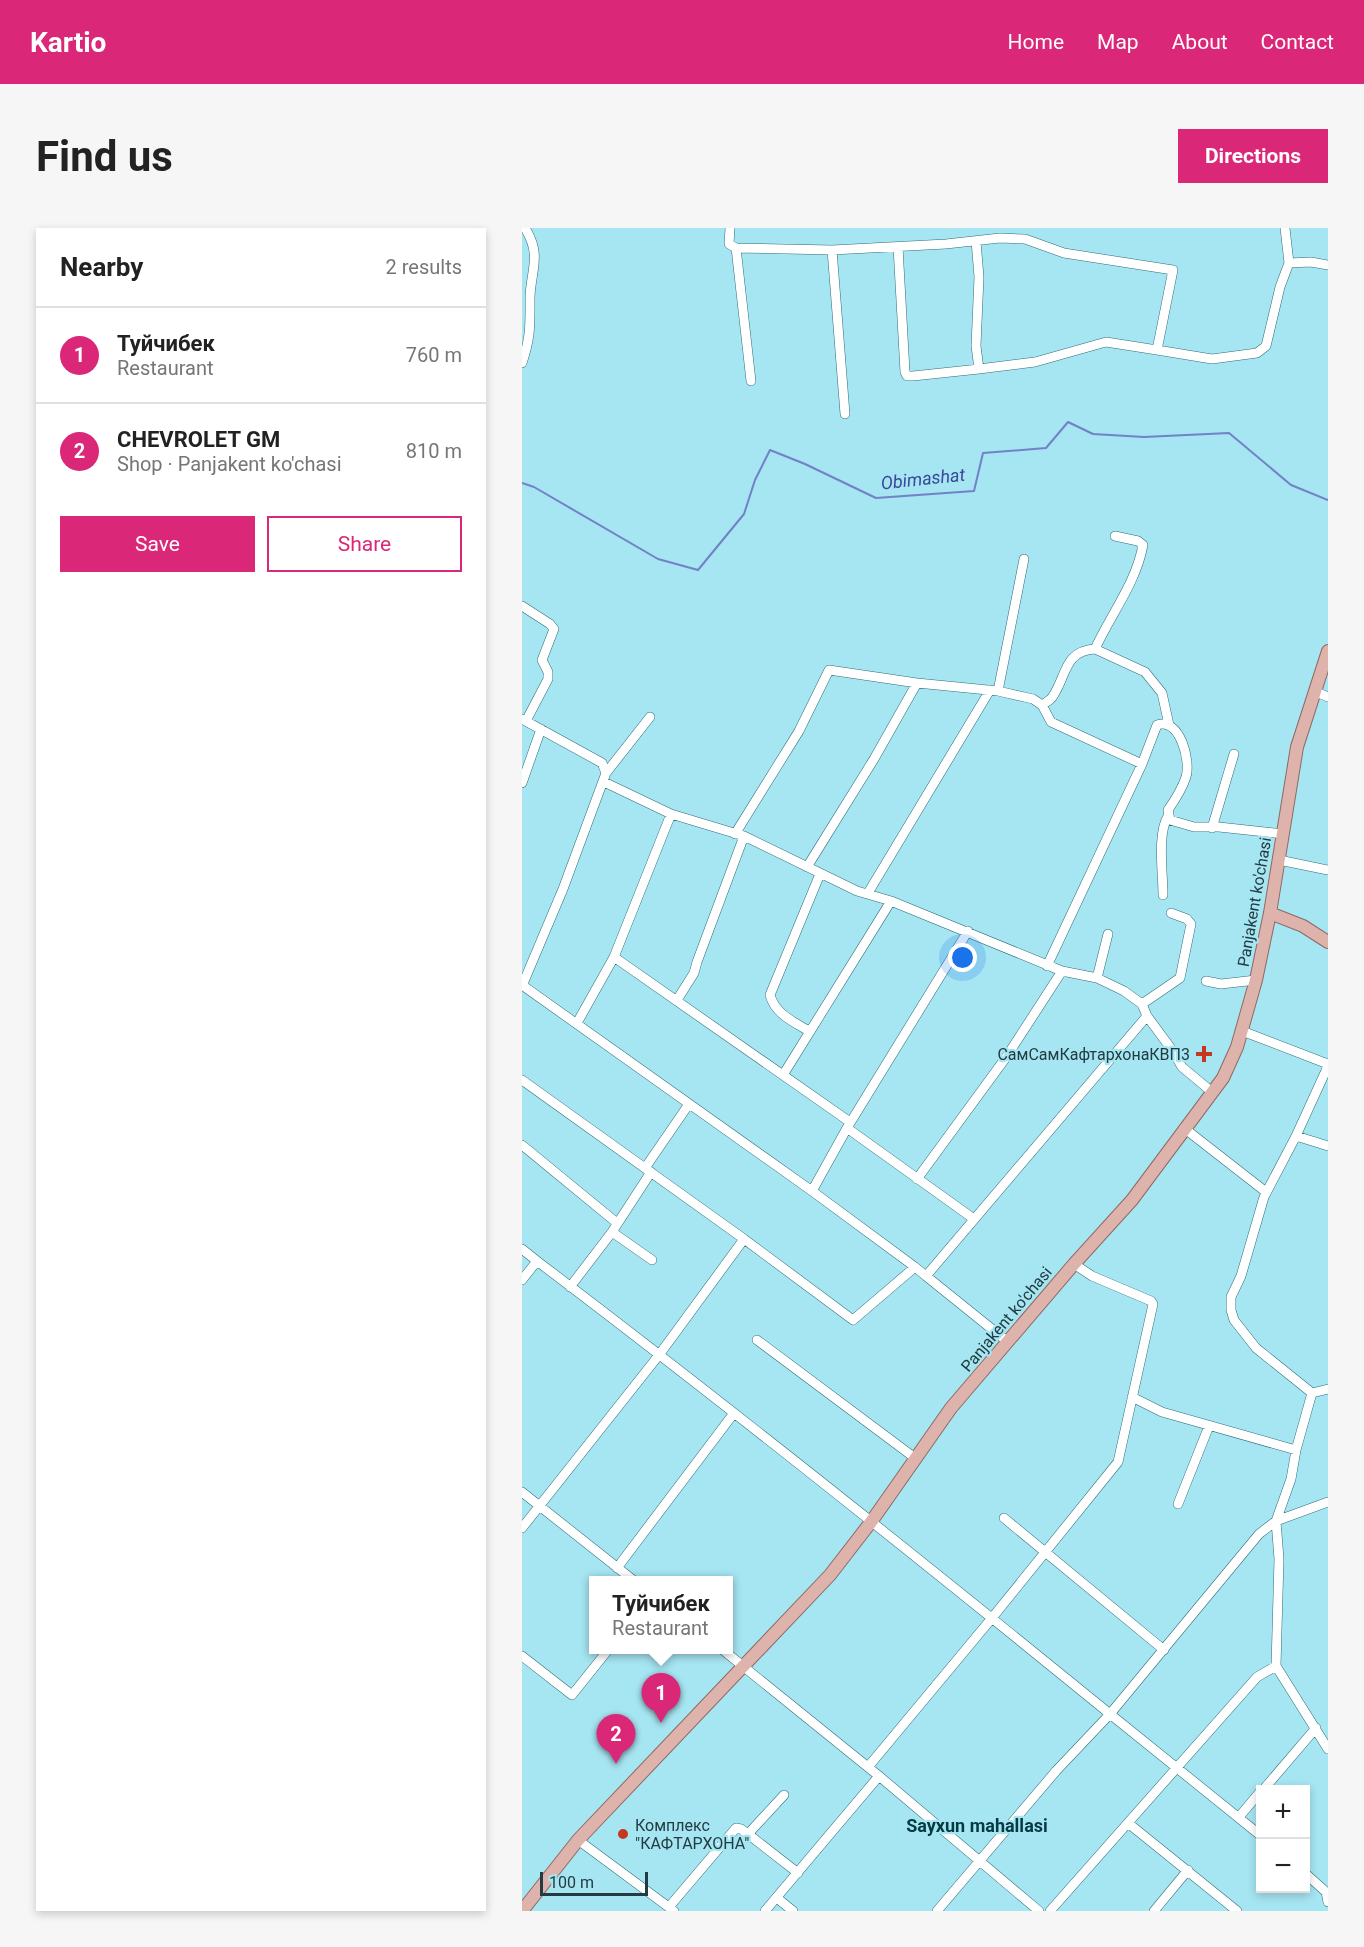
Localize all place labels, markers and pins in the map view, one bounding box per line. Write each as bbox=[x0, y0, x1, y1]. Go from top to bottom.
place label: СамСамКафтархонаКВП3 bbox=[997, 1045, 1190, 1064]
marker: СамСамКафтархонаКВП3 bbox=[1195, 1045, 1213, 1063]
pin: 1 bbox=[642, 1674, 680, 1723]
pin: 2 bbox=[596, 1714, 635, 1764]
place label: Комплекс "КАФТАРХОНА" bbox=[635, 1816, 749, 1853]
marker: Комплекс "КАФТАРХОНА" bbox=[616, 1827, 630, 1841]

